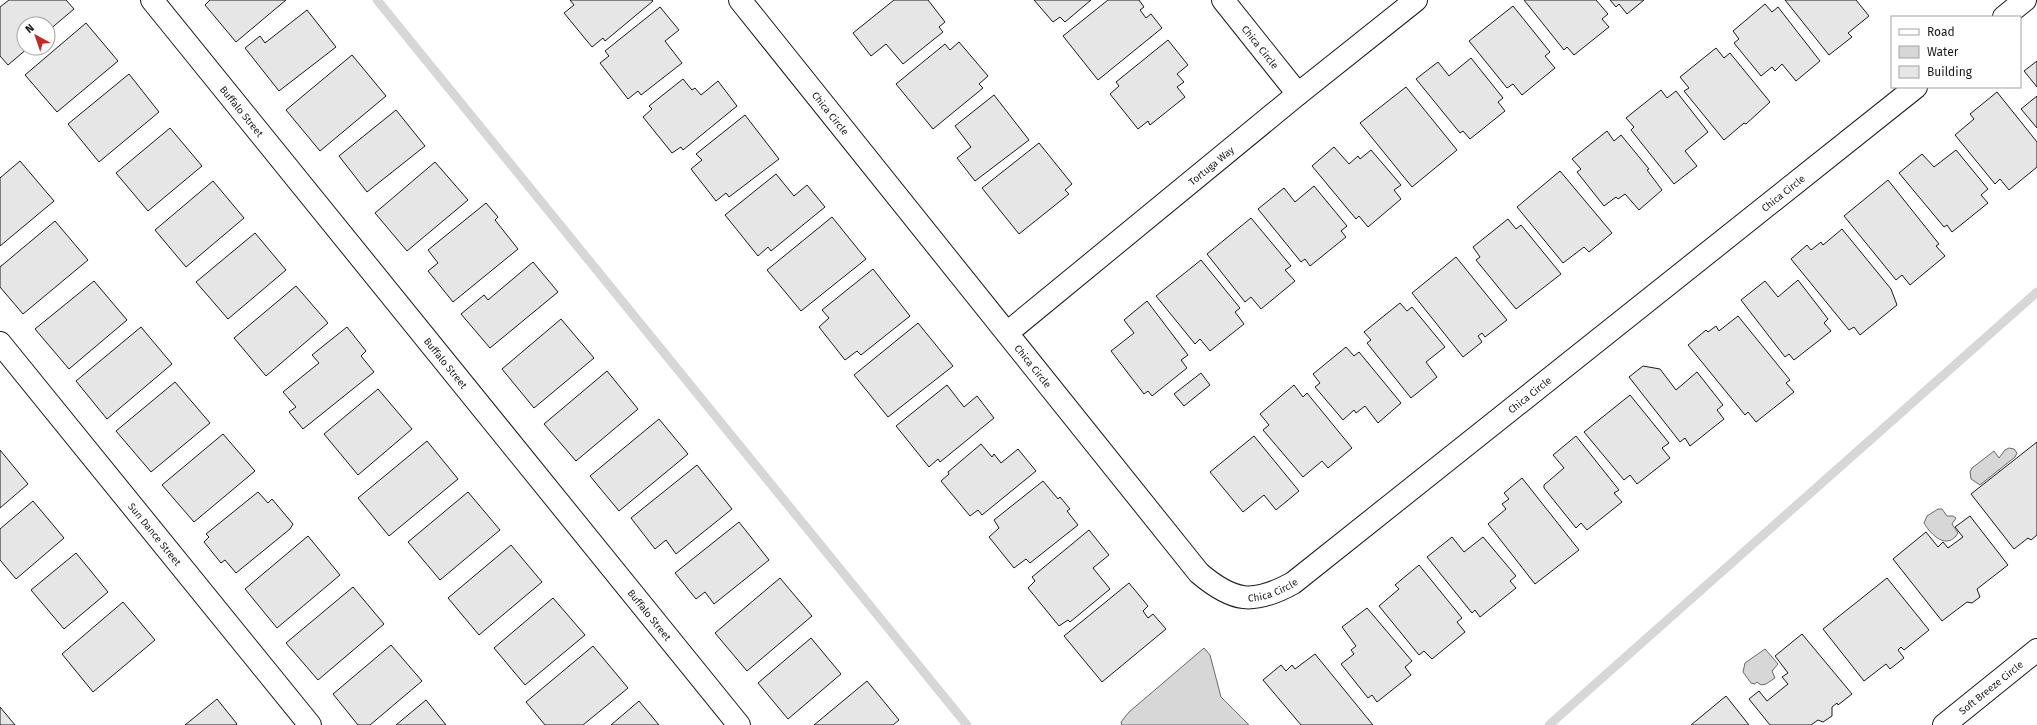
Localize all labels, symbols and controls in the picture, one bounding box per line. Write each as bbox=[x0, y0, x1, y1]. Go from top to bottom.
north arrow bbox=[16, 16, 56, 56]
legend bbox=[1891, 16, 2021, 88]
text: N bbox=[23, 21, 37, 36]
street label: Chica Circle bbox=[1239, 23, 1281, 72]
text: Road bbox=[1927, 25, 1955, 39]
text: Water bbox=[1927, 45, 1959, 59]
text: Building bbox=[1927, 65, 1973, 79]
street label: Buffalo Street bbox=[217, 84, 266, 140]
street label: Chica Circle bbox=[809, 90, 851, 138]
street label: Tortuga Way bbox=[1187, 144, 1237, 188]
street label: Chica Circle bbox=[1759, 173, 1808, 215]
street label: Buffalo Street bbox=[421, 336, 470, 392]
street label: Chica Circle bbox=[1011, 343, 1053, 391]
street label: Chica Circle bbox=[1506, 375, 1554, 416]
street label: Sun Dance Street bbox=[125, 501, 184, 569]
street label: Chica Circle bbox=[1248, 576, 1301, 604]
street label: Buffalo Street bbox=[625, 587, 673, 644]
street label: Soft Breeze Circle bbox=[1957, 659, 2026, 718]

